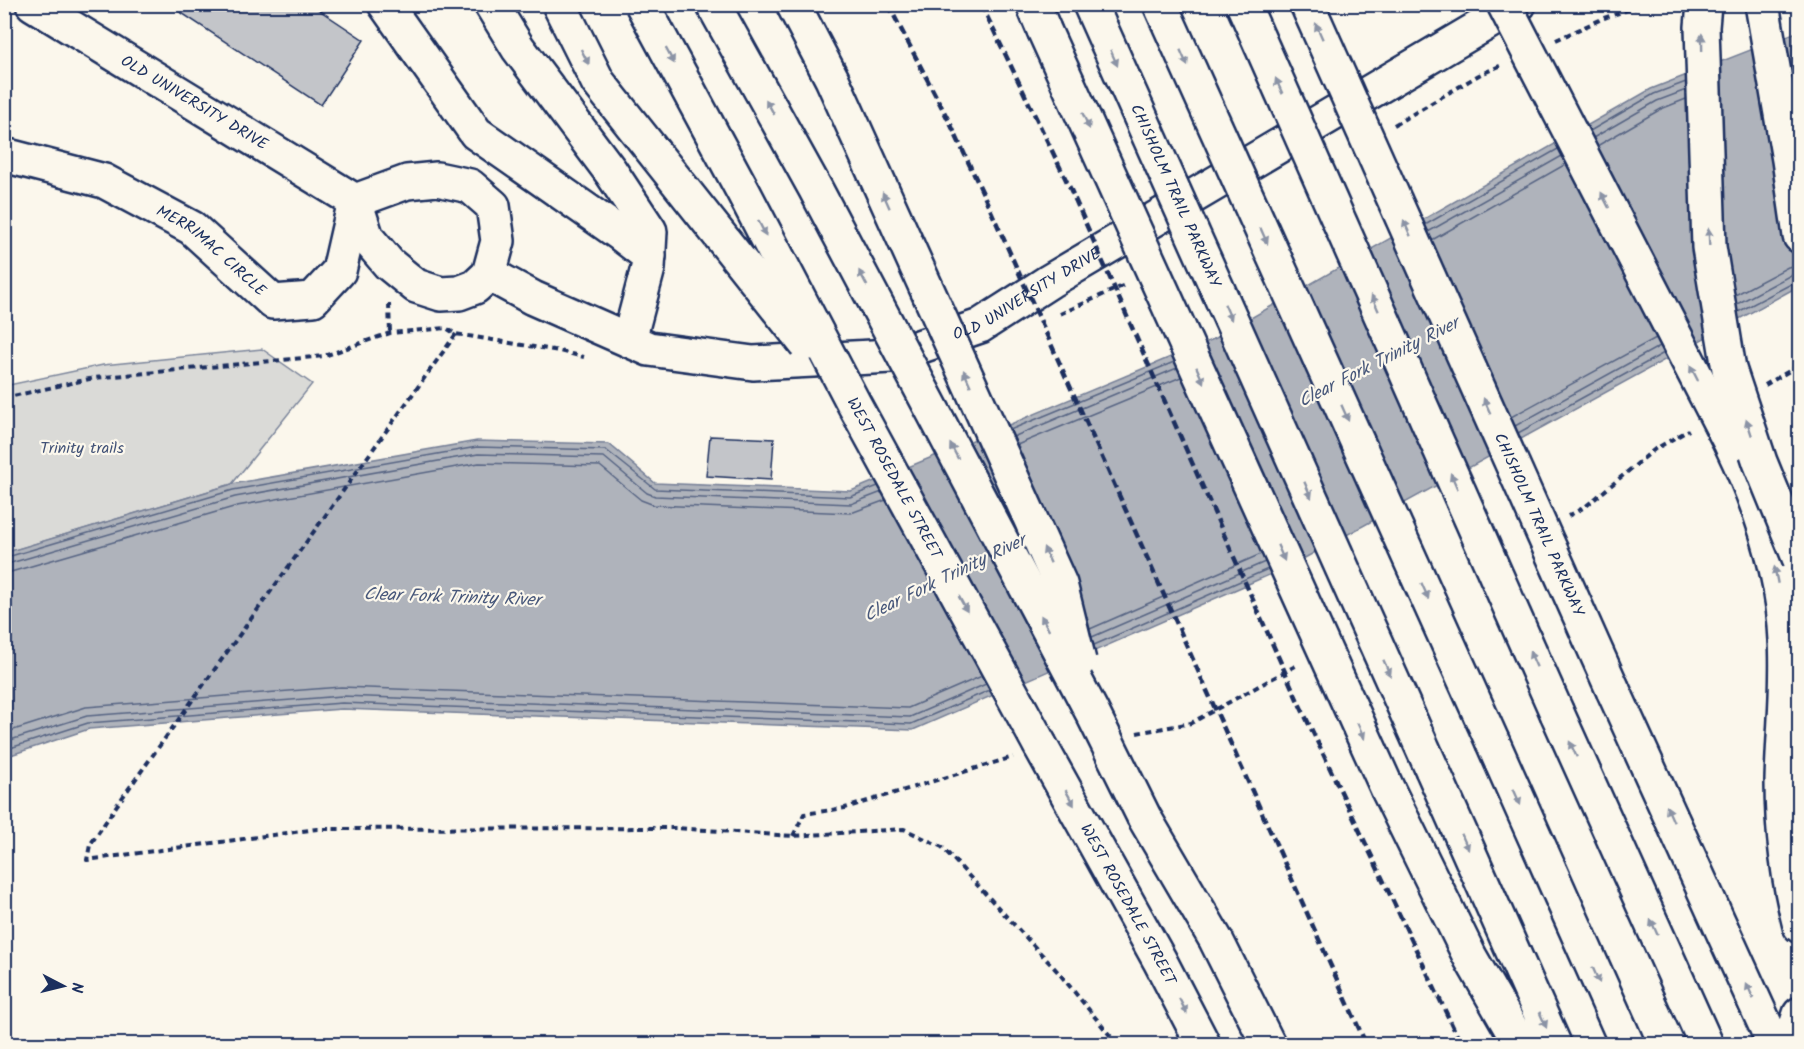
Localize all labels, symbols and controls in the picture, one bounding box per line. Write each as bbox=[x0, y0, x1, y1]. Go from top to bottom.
one-way arrow bbox=[1314, 23, 1323, 40]
one-way arrow bbox=[1697, 32, 1707, 51]
one-way arrow bbox=[581, 48, 590, 65]
one-way arrow bbox=[665, 48, 675, 65]
street label: OLD UNIVERSITY DRIVE bbox=[116, 49, 273, 157]
one-way arrow bbox=[1109, 49, 1118, 66]
one-way arrow bbox=[1180, 49, 1189, 66]
one-way arrow bbox=[1274, 76, 1284, 94]
one-way arrow bbox=[765, 98, 775, 115]
street label: CHISHOLM TRAIL PARKWAY bbox=[1124, 100, 1228, 292]
one-way arrow bbox=[1081, 113, 1090, 130]
one-way arrow bbox=[882, 191, 891, 208]
one-way arrow bbox=[1600, 191, 1610, 208]
street label: MERRIMAC CIRCLE bbox=[152, 199, 272, 303]
one-way arrow bbox=[1402, 219, 1412, 237]
one-way arrow bbox=[757, 220, 767, 237]
one-way arrow bbox=[1260, 227, 1269, 244]
one-way arrow bbox=[1704, 227, 1713, 246]
street label: OLD UNIVERSITY DRIVE bbox=[949, 241, 1106, 347]
one-way arrow bbox=[858, 270, 867, 287]
one-way arrow bbox=[1370, 293, 1380, 311]
one-way arrow bbox=[1223, 304, 1233, 322]
water label: Clear Fork Trinity River bbox=[1294, 308, 1468, 416]
one-way arrow bbox=[1690, 364, 1700, 382]
one-way arrow bbox=[1196, 367, 1205, 384]
one-way arrow bbox=[962, 369, 971, 386]
street label: WEST ROSEDALE STREET bbox=[840, 393, 949, 565]
one-way arrow bbox=[1482, 398, 1491, 415]
one-way arrow bbox=[1340, 405, 1349, 422]
one-way arrow bbox=[1743, 418, 1753, 436]
street label: CHISHOLM TRAIL PARKWAY bbox=[1487, 429, 1591, 621]
park label: Trinity trails bbox=[40, 436, 124, 461]
one-way arrow bbox=[949, 442, 959, 459]
one-way arrow bbox=[1449, 471, 1459, 489]
one-way arrow bbox=[1303, 482, 1312, 499]
water label: Clear Fork Trinity River bbox=[859, 525, 1034, 631]
one-way arrow bbox=[1276, 545, 1285, 562]
one-way arrow bbox=[1042, 547, 1051, 564]
one-way arrow bbox=[1771, 566, 1780, 585]
water label: Clear Fork Trinity River bbox=[363, 580, 545, 616]
one-way arrow bbox=[1420, 583, 1429, 600]
one-way arrow bbox=[958, 595, 968, 612]
one-way arrow bbox=[1040, 614, 1050, 631]
one-way arrow bbox=[1528, 650, 1538, 668]
one-way arrow bbox=[1383, 660, 1392, 677]
one-way arrow bbox=[1356, 722, 1366, 740]
one-way arrow bbox=[1569, 741, 1578, 758]
one-way arrow bbox=[1512, 788, 1522, 806]
one-way arrow bbox=[1065, 790, 1075, 807]
one-way arrow bbox=[1665, 805, 1674, 822]
street label: WEST ROSEDALE STREET bbox=[1074, 819, 1183, 990]
one-way arrow bbox=[1460, 833, 1469, 850]
one-way arrow bbox=[1648, 918, 1658, 936]
north arrow bbox=[33, 956, 93, 1016]
one-way arrow bbox=[1592, 966, 1602, 984]
text: N bbox=[63, 981, 89, 994]
one-way arrow bbox=[1745, 982, 1755, 1000]
one-way arrow bbox=[1179, 998, 1188, 1015]
one-way arrow bbox=[1539, 1011, 1548, 1029]

